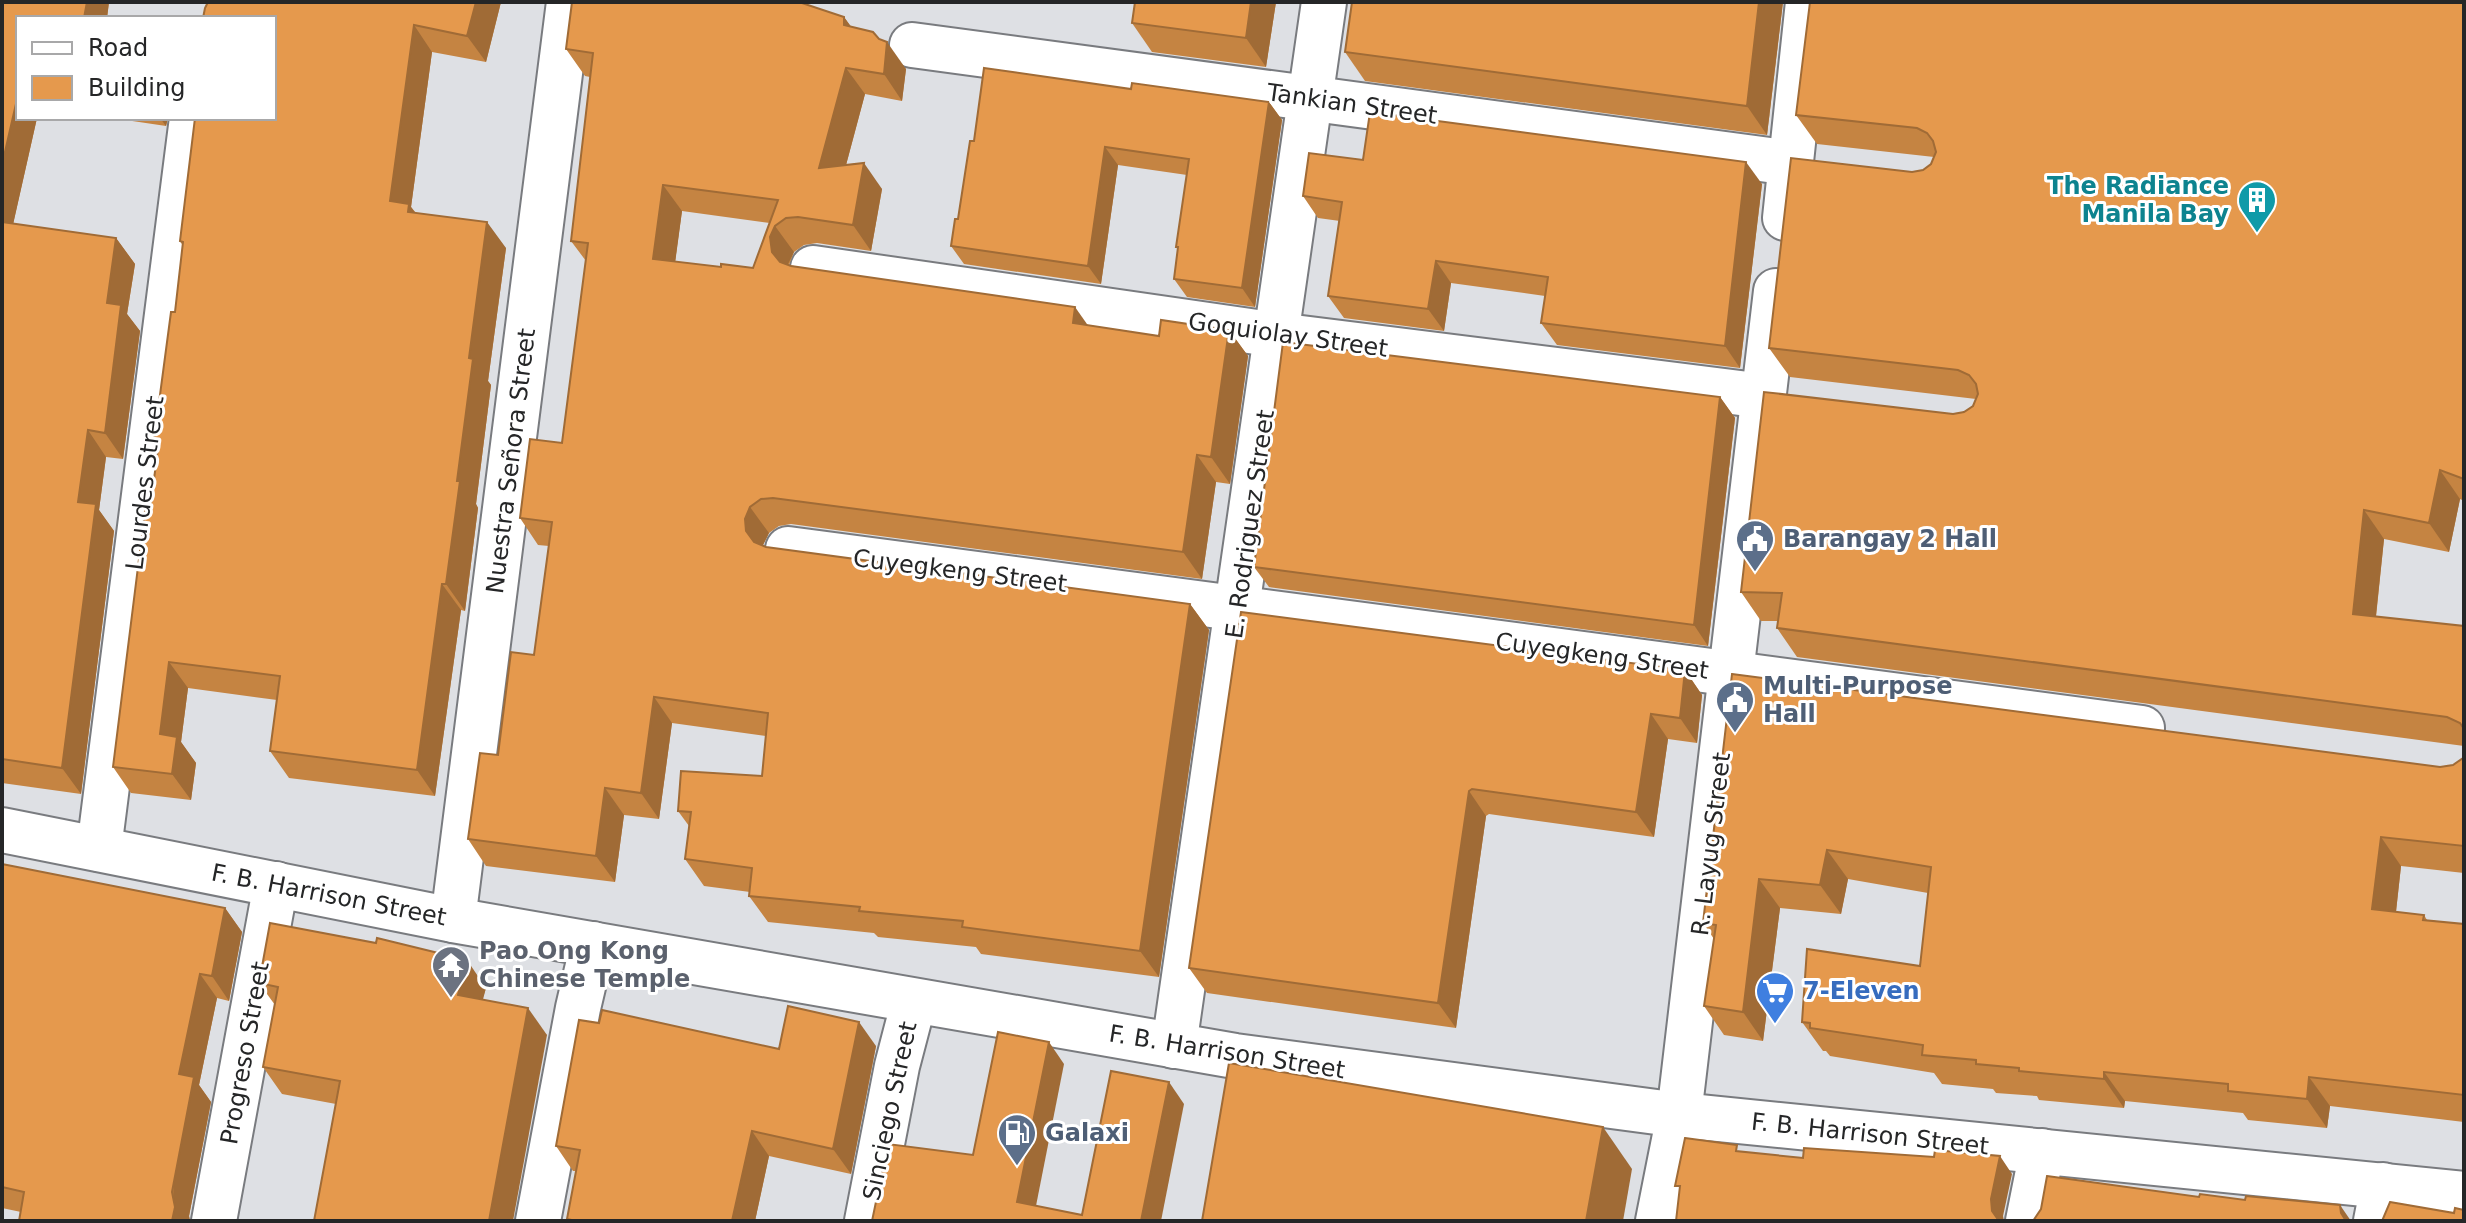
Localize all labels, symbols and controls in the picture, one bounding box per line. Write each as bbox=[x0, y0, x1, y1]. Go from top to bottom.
legend bbox=[16, 16, 276, 120]
text: Road bbox=[88, 34, 148, 62]
text: Building bbox=[88, 74, 185, 102]
street label: Tankian Street bbox=[1264, 78, 1439, 130]
place label: The Radiance Manila Bay bbox=[2047, 172, 2229, 228]
building icon: The Radiance Manila Bay bbox=[2236, 179, 2278, 234]
street label: Goquiolay Street bbox=[1186, 307, 1390, 363]
street label: Nuestra Señora Street bbox=[481, 327, 541, 595]
street label: Lourdes Street bbox=[120, 394, 170, 572]
street label: E. Rodriguez Street bbox=[1220, 408, 1280, 640]
public building icon: Barangay 2 Hall bbox=[1734, 518, 1776, 573]
place label: Barangay 2 Hall bbox=[1783, 525, 1997, 553]
street label: Cuyegkeng Street bbox=[852, 544, 1068, 598]
street label: Cuyegkeng Street bbox=[1494, 627, 1710, 685]
place label: Multi-Purpose Hall bbox=[1763, 672, 1953, 728]
public building icon: Multi-Purpose Hall bbox=[1714, 679, 1756, 734]
street label: R. Layug Street bbox=[1686, 751, 1736, 937]
street label: F. B. Harrison Street bbox=[209, 858, 449, 932]
place label: Pao Ong Kong Chinese Temple bbox=[479, 937, 690, 993]
temple icon: Pao Ong Kong Chinese Temple bbox=[430, 944, 472, 999]
street label: Progreso Street bbox=[215, 959, 275, 1147]
supermarket icon: 7-Eleven bbox=[1754, 970, 1796, 1025]
place label: 7-Eleven bbox=[1803, 977, 1920, 1005]
street label: Sinciego Street bbox=[857, 1019, 923, 1203]
street label: F. B. Harrison Street bbox=[1107, 1020, 1347, 1084]
street label: F. B. Harrison Street bbox=[1750, 1108, 1990, 1160]
fuel station icon: Galaxi bbox=[996, 1112, 1038, 1167]
place label: Galaxi bbox=[1045, 1119, 1129, 1147]

